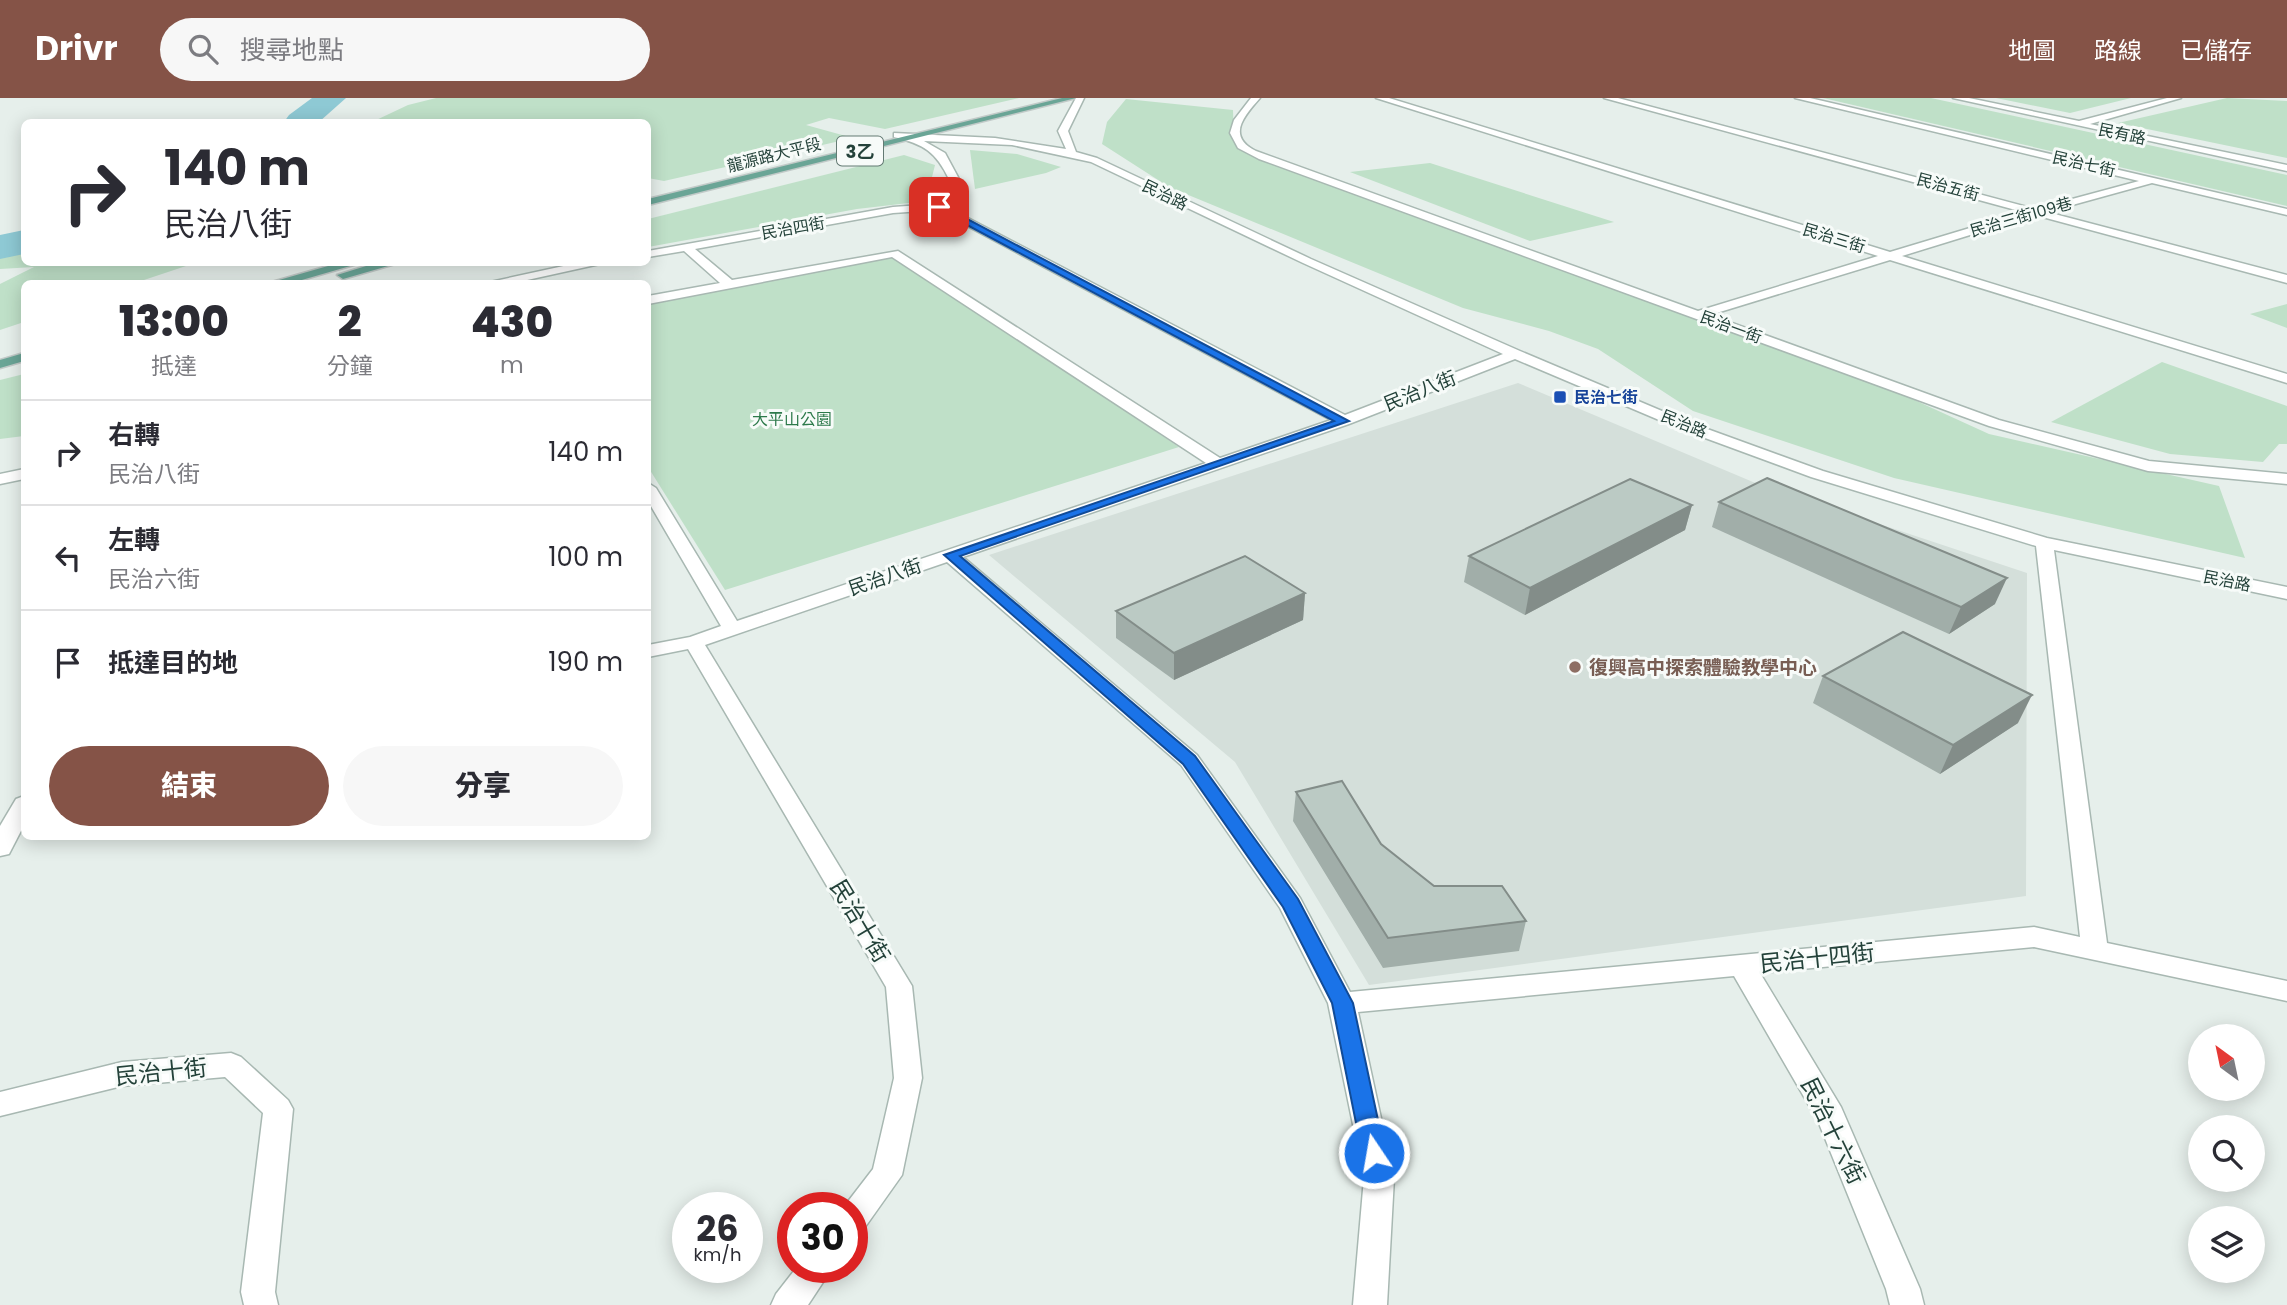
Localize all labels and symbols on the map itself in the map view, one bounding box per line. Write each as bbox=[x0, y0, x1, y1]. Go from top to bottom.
street label: 民有路 bbox=[2096, 118, 2148, 150]
street label: 龍源路大平段 bbox=[725, 132, 823, 178]
road number: 3乙 bbox=[837, 136, 883, 166]
street label: 民治七街 bbox=[2050, 146, 2118, 182]
street label: 民治五街 bbox=[1914, 168, 1982, 206]
street label: 民治路 bbox=[1138, 174, 1192, 216]
pin bbox=[909, 177, 969, 237]
street label: 民治三街109巷 bbox=[1967, 191, 2075, 243]
street label: 民治四街 bbox=[759, 211, 827, 245]
street label: 民治三街 bbox=[1800, 218, 1868, 258]
street label: 民治一街 bbox=[1697, 305, 1765, 349]
street label: 民治八街 bbox=[1380, 364, 1460, 418]
place label: 民治七街 bbox=[1574, 386, 1638, 409]
marker: 民治七街 bbox=[1552, 389, 1568, 405]
street label: 民治路 bbox=[1657, 404, 1711, 444]
park label: 大平山公園 bbox=[752, 408, 832, 431]
street label: 民治八街 bbox=[845, 552, 925, 602]
street label: 民治路 bbox=[2201, 565, 2253, 597]
place label: 復興高中探索體驗教學中心 bbox=[1589, 654, 1817, 681]
marker: 復興高中探索體驗教學中心 bbox=[1567, 659, 1583, 675]
street label: 民治十街 bbox=[823, 873, 897, 969]
street label: 民治十四街 bbox=[1758, 936, 1876, 980]
north arrow bbox=[2188, 1024, 2264, 1101]
street label: 民治十街 bbox=[114, 1051, 208, 1093]
street label: 民治十六街 bbox=[1793, 1072, 1873, 1190]
position arrow bbox=[1337, 1116, 1411, 1190]
speed limit sign: 30 bbox=[777, 1192, 868, 1283]

